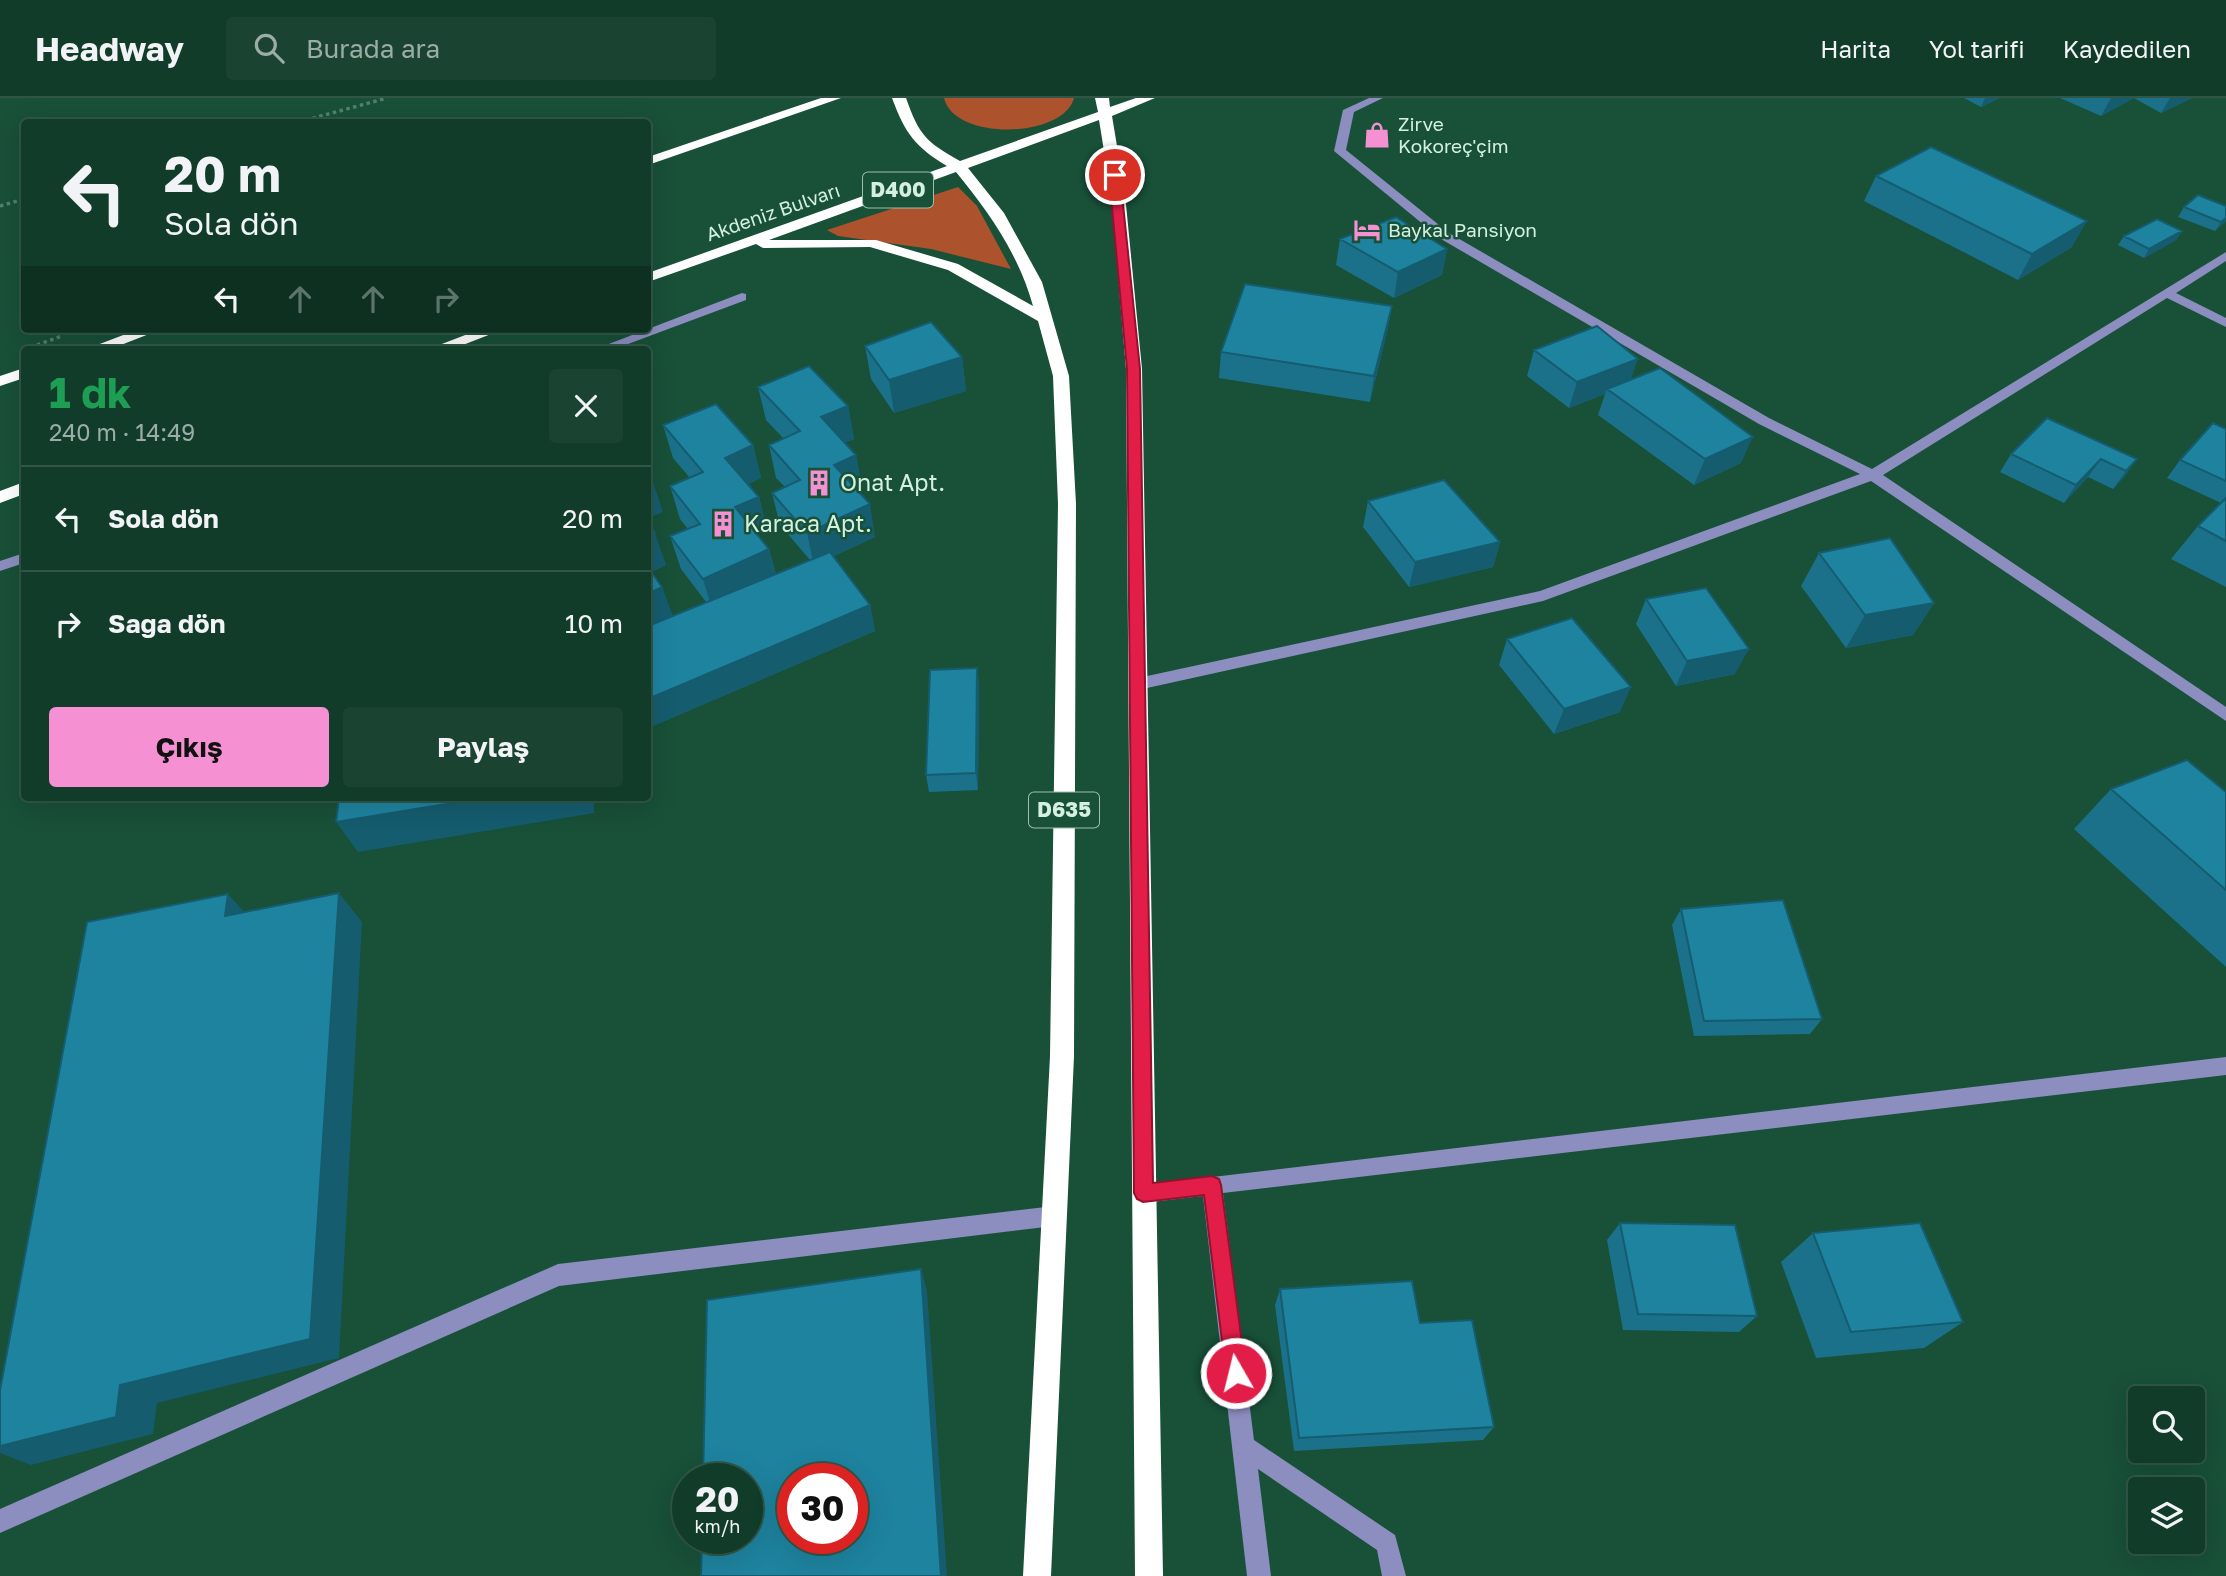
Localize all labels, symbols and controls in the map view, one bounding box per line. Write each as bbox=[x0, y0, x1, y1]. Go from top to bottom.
search box bbox=[226, 17, 716, 80]
text: Headway bbox=[35, 29, 184, 68]
icon: search bbox=[250, 29, 288, 67]
text: Burada ara bbox=[306, 33, 440, 64]
text: Harita bbox=[1820, 34, 1891, 63]
text: Yol tarifi bbox=[1929, 34, 2025, 63]
text: Kaydedilen bbox=[2063, 34, 2191, 63]
place label: Zirve Kokoreç'çim bbox=[1398, 112, 1509, 157]
shop icon: Zirve Kokoreç'çim bbox=[1362, 120, 1392, 150]
text: 20 m bbox=[164, 144, 281, 203]
pin bbox=[1085, 145, 1145, 205]
icon: left bbox=[49, 147, 140, 238]
icon: arrive bbox=[1096, 156, 1134, 194]
road number: D400 bbox=[863, 172, 933, 208]
street label: Akdeniz Bulvarı bbox=[703, 178, 843, 245]
text: Sola dön bbox=[164, 204, 299, 242]
hotel icon: Baykal Pansiyon bbox=[1352, 215, 1382, 245]
place label: Baykal Pansiyon bbox=[1388, 218, 1537, 241]
icon: left bbox=[208, 280, 246, 318]
icon: ahead bbox=[281, 280, 319, 318]
icon: ahead bbox=[354, 280, 392, 318]
icon: right bbox=[427, 280, 465, 318]
text: 1 dk bbox=[49, 367, 131, 417]
button: close bbox=[549, 369, 623, 443]
text: 240 m · 14:49 bbox=[49, 418, 195, 446]
building icon: Onat Apt. bbox=[804, 468, 834, 498]
place label: Onat Apt. bbox=[840, 468, 945, 496]
icon: left bbox=[49, 500, 87, 538]
text: Sola dön bbox=[108, 503, 219, 534]
text: 20 m bbox=[562, 503, 623, 534]
building icon: Karaca Apt. bbox=[708, 509, 738, 539]
place label: Karaca Apt. bbox=[744, 509, 872, 537]
icon: right bbox=[49, 605, 87, 643]
text: Sağa dön bbox=[108, 608, 225, 639]
text: 10 m bbox=[565, 608, 623, 639]
button: Çıkış bbox=[49, 707, 329, 787]
button: Paylaş bbox=[343, 707, 623, 787]
road number: D635 bbox=[1029, 792, 1099, 828]
position arrow bbox=[1199, 1336, 1273, 1410]
map controls bbox=[2128, 1386, 2205, 1554]
button: search bbox=[2128, 1386, 2205, 1463]
speed limit sign: 30 bbox=[777, 1463, 868, 1554]
button: layers bbox=[2128, 1477, 2205, 1554]
text: 20 bbox=[695, 1478, 740, 1520]
text: km/h bbox=[695, 1515, 740, 1537]

